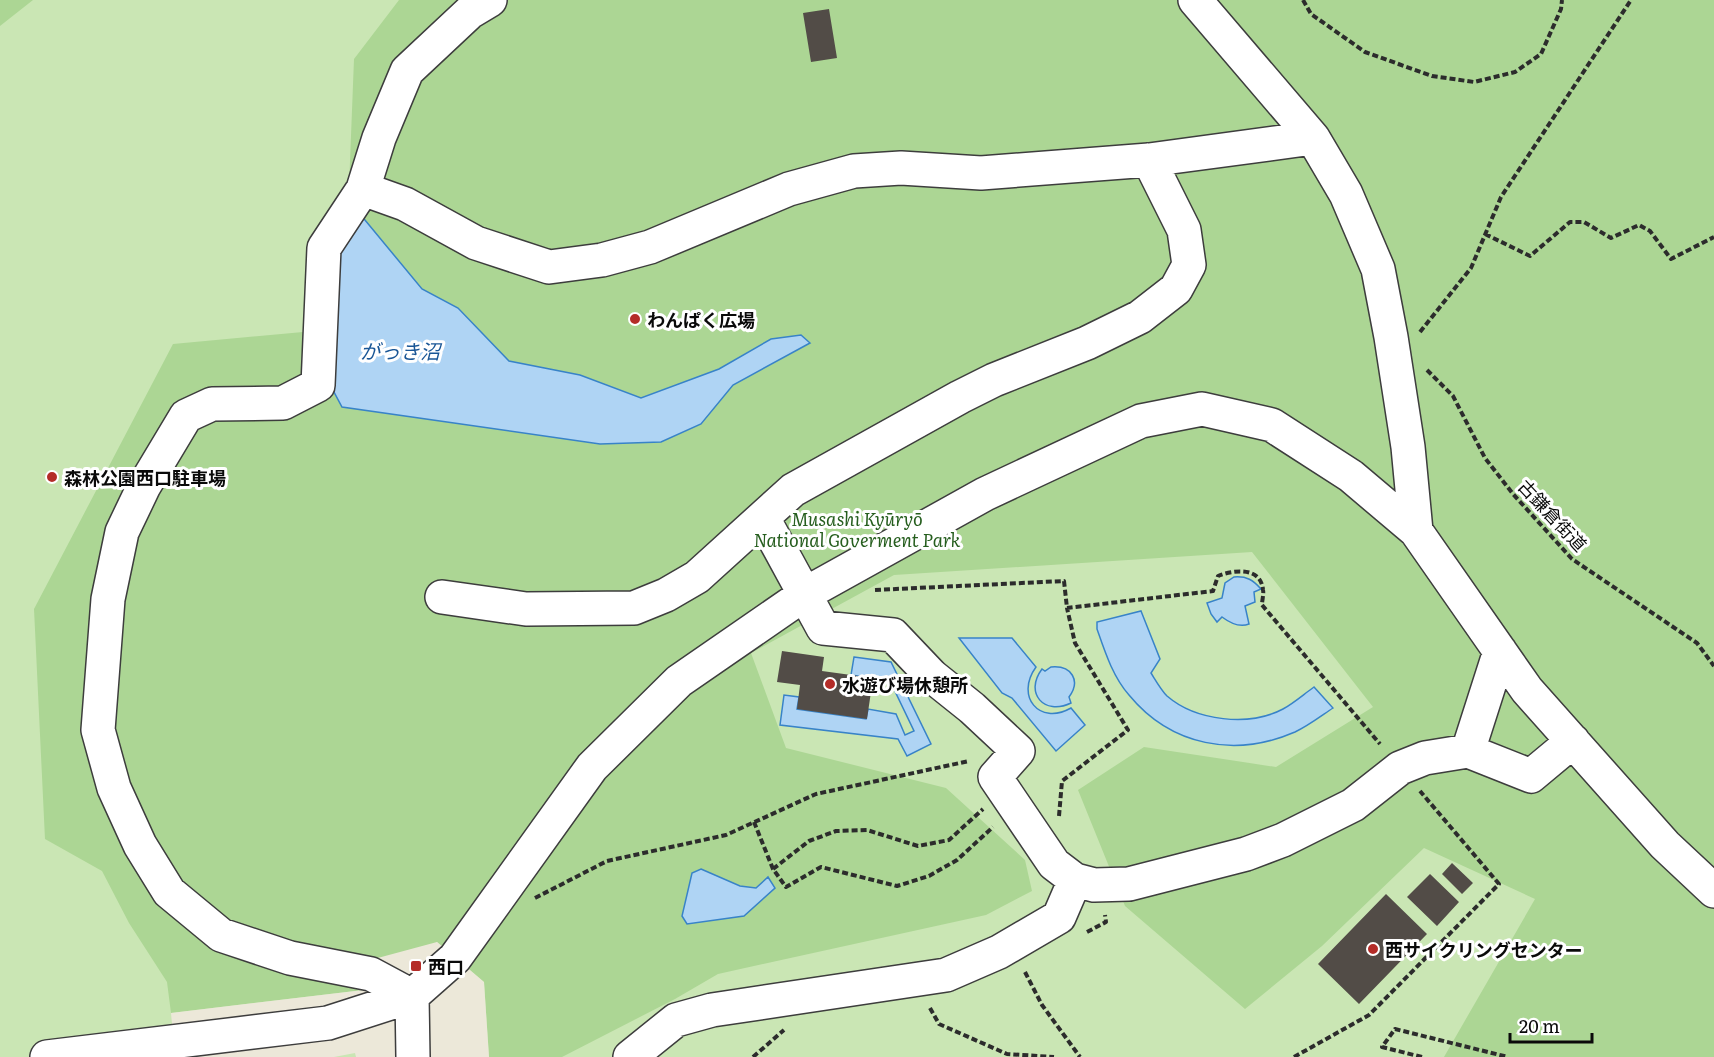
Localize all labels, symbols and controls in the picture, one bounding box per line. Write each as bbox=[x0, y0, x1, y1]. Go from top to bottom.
place label: わんぱく広場 bbox=[647, 306, 755, 333]
marker: わんぱく広場 bbox=[628, 312, 642, 326]
water label: がっき沼 bbox=[360, 335, 443, 365]
place label: 森林公園西口駐車場 bbox=[64, 464, 226, 491]
marker: 森林公園西口駐車場 bbox=[45, 470, 59, 484]
street label: 古鎌倉街道 bbox=[1512, 473, 1594, 557]
park label: Musashi Kyūryō National Goverment Park bbox=[754, 505, 961, 553]
place label: 水遊び場休憩所 bbox=[842, 671, 968, 698]
marker: 水遊び場休憩所 bbox=[823, 677, 837, 691]
place label: 西サイクリングセンター bbox=[1385, 936, 1583, 963]
marker: 西サイクリングセンター bbox=[1366, 942, 1380, 956]
place label: 西口 bbox=[428, 953, 464, 980]
marker: 西口 bbox=[409, 959, 423, 973]
scale bar bbox=[1510, 1006, 1592, 1044]
text: 20 m bbox=[1519, 1012, 1560, 1039]

